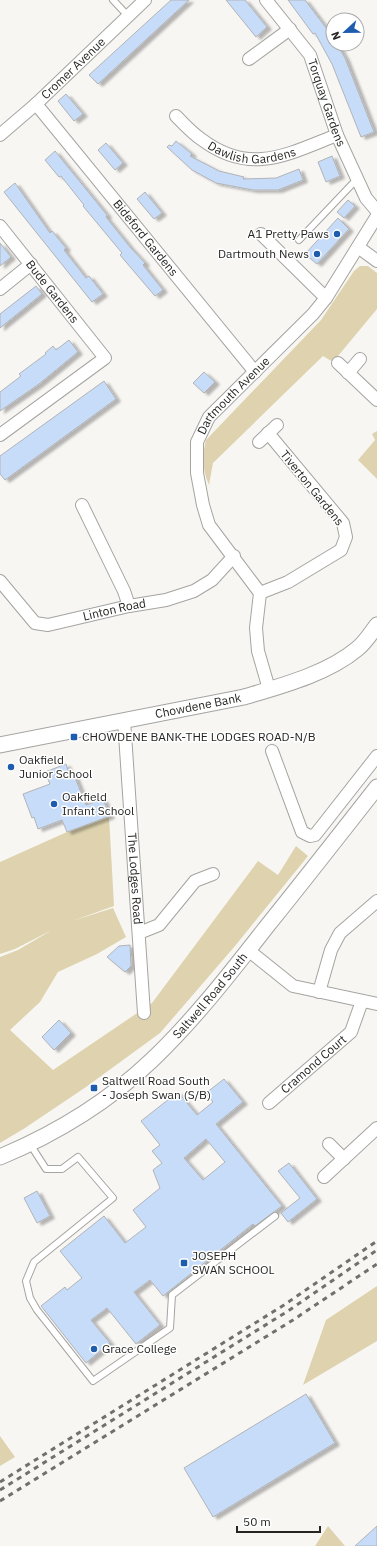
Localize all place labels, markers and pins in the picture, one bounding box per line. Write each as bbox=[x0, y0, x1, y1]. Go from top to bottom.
place label: A1 Pretty Paws bbox=[247, 226, 329, 241]
marker: A1 Pretty Paws bbox=[332, 229, 342, 239]
place label: Dartmouth News bbox=[218, 246, 309, 261]
marker: Dartmouth News bbox=[312, 249, 322, 259]
place label: CHOWDENE BANK-THE LODGES ROAD-N/B bbox=[82, 729, 316, 744]
marker: CHOWDENE BANK-THE LODGES ROAD-N/B bbox=[69, 732, 79, 742]
place label: Oakfield Junior School bbox=[19, 752, 92, 781]
marker: Oakfield Junior School bbox=[6, 762, 16, 772]
place label: Oakfield Infant School bbox=[62, 789, 134, 818]
marker: Oakfield Infant School bbox=[49, 799, 59, 809]
place label: Saltwell Road South - Joseph Swan (S/B) bbox=[102, 1073, 211, 1102]
marker: Saltwell Road South - Joseph Swan (S/B) bbox=[89, 1083, 99, 1093]
place label: JOSEPH SWAN SCHOOL bbox=[192, 1248, 275, 1277]
marker: JOSEPH SWAN SCHOOL bbox=[179, 1258, 189, 1268]
place label: Grace College bbox=[102, 1341, 177, 1356]
marker: Grace College bbox=[89, 1344, 99, 1354]

